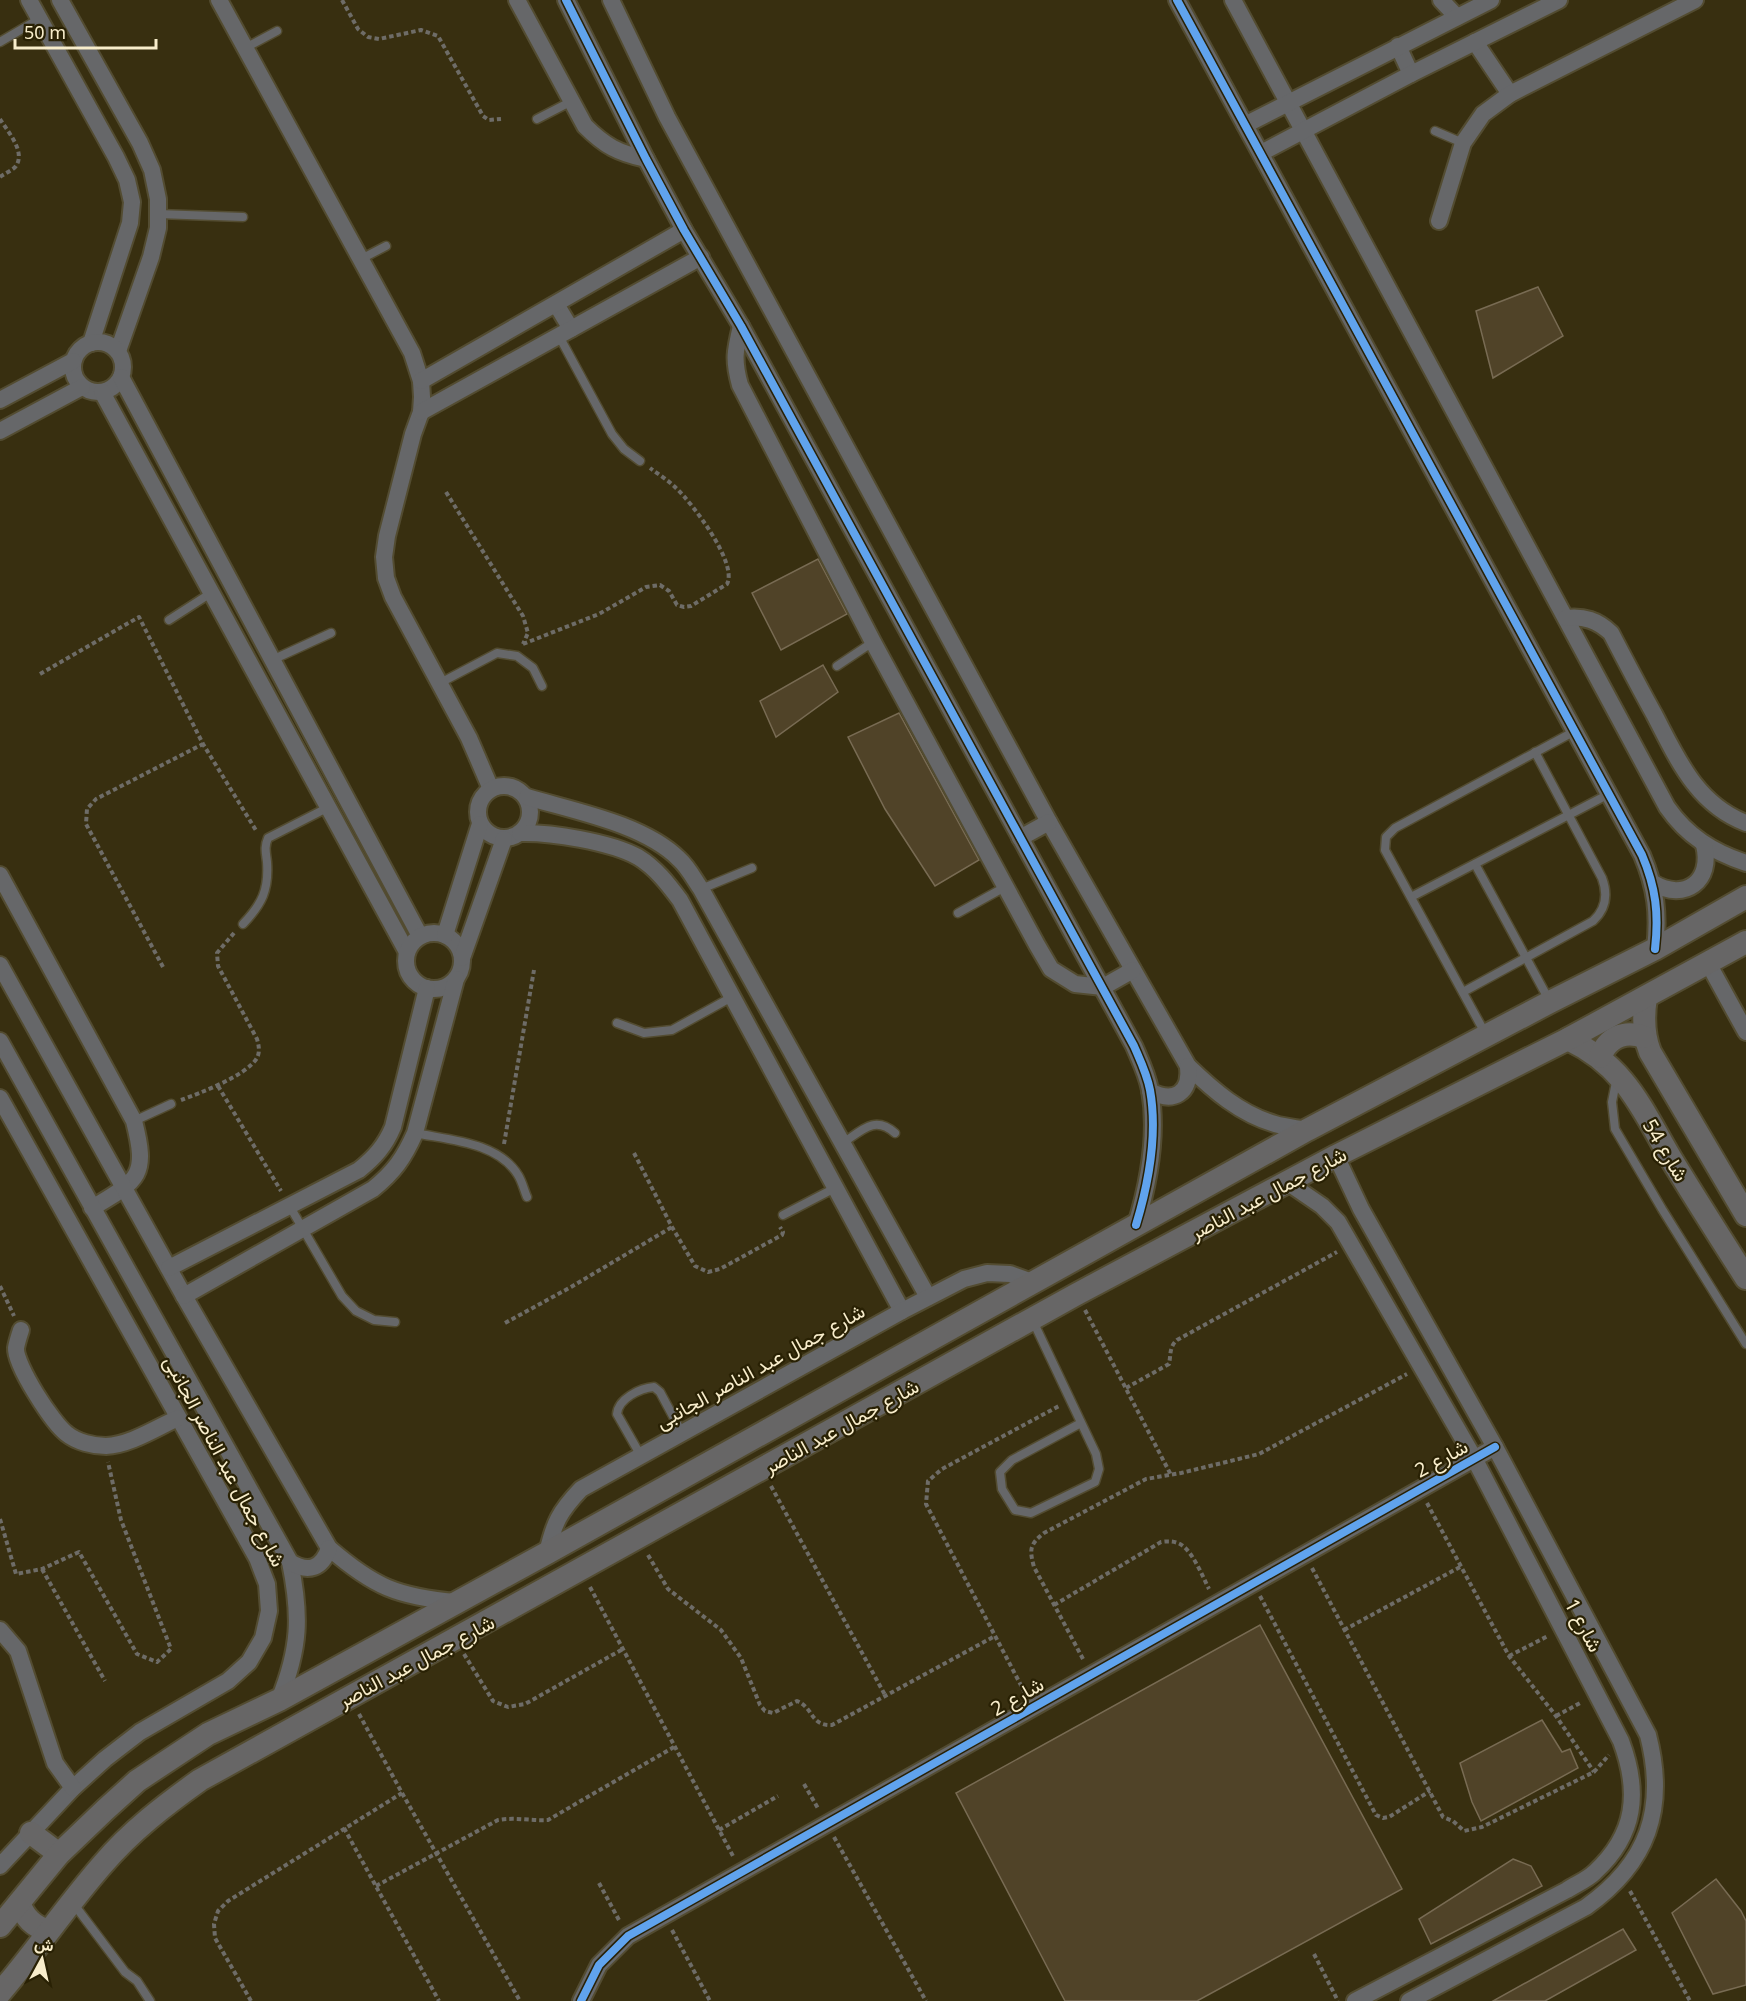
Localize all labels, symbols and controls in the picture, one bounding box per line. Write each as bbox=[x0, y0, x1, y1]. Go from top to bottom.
scale bar bbox=[15, 12, 156, 50]
text: 50 m bbox=[24, 20, 66, 44]
street label: شارع 54 bbox=[1636, 1114, 1695, 1187]
street label: شارع جمال عبد الناصر bbox=[1184, 1140, 1351, 1247]
street label: شارع جمال عبد الناصر الجانبى bbox=[651, 1298, 869, 1434]
street label: شارع جمال عبد الناصر الجانبى bbox=[157, 1351, 292, 1572]
street label: شارع جمال عبد الناصر bbox=[759, 1373, 923, 1479]
street label: شارع 2 bbox=[1410, 1432, 1473, 1484]
street label: شارع 1 bbox=[1558, 1594, 1609, 1657]
street label: شارع جمال عبد الناصر bbox=[332, 1608, 499, 1715]
street label: شارع 2 bbox=[986, 1670, 1049, 1723]
north arrow bbox=[12, 1929, 72, 1989]
text: ش bbox=[33, 1932, 55, 1956]

